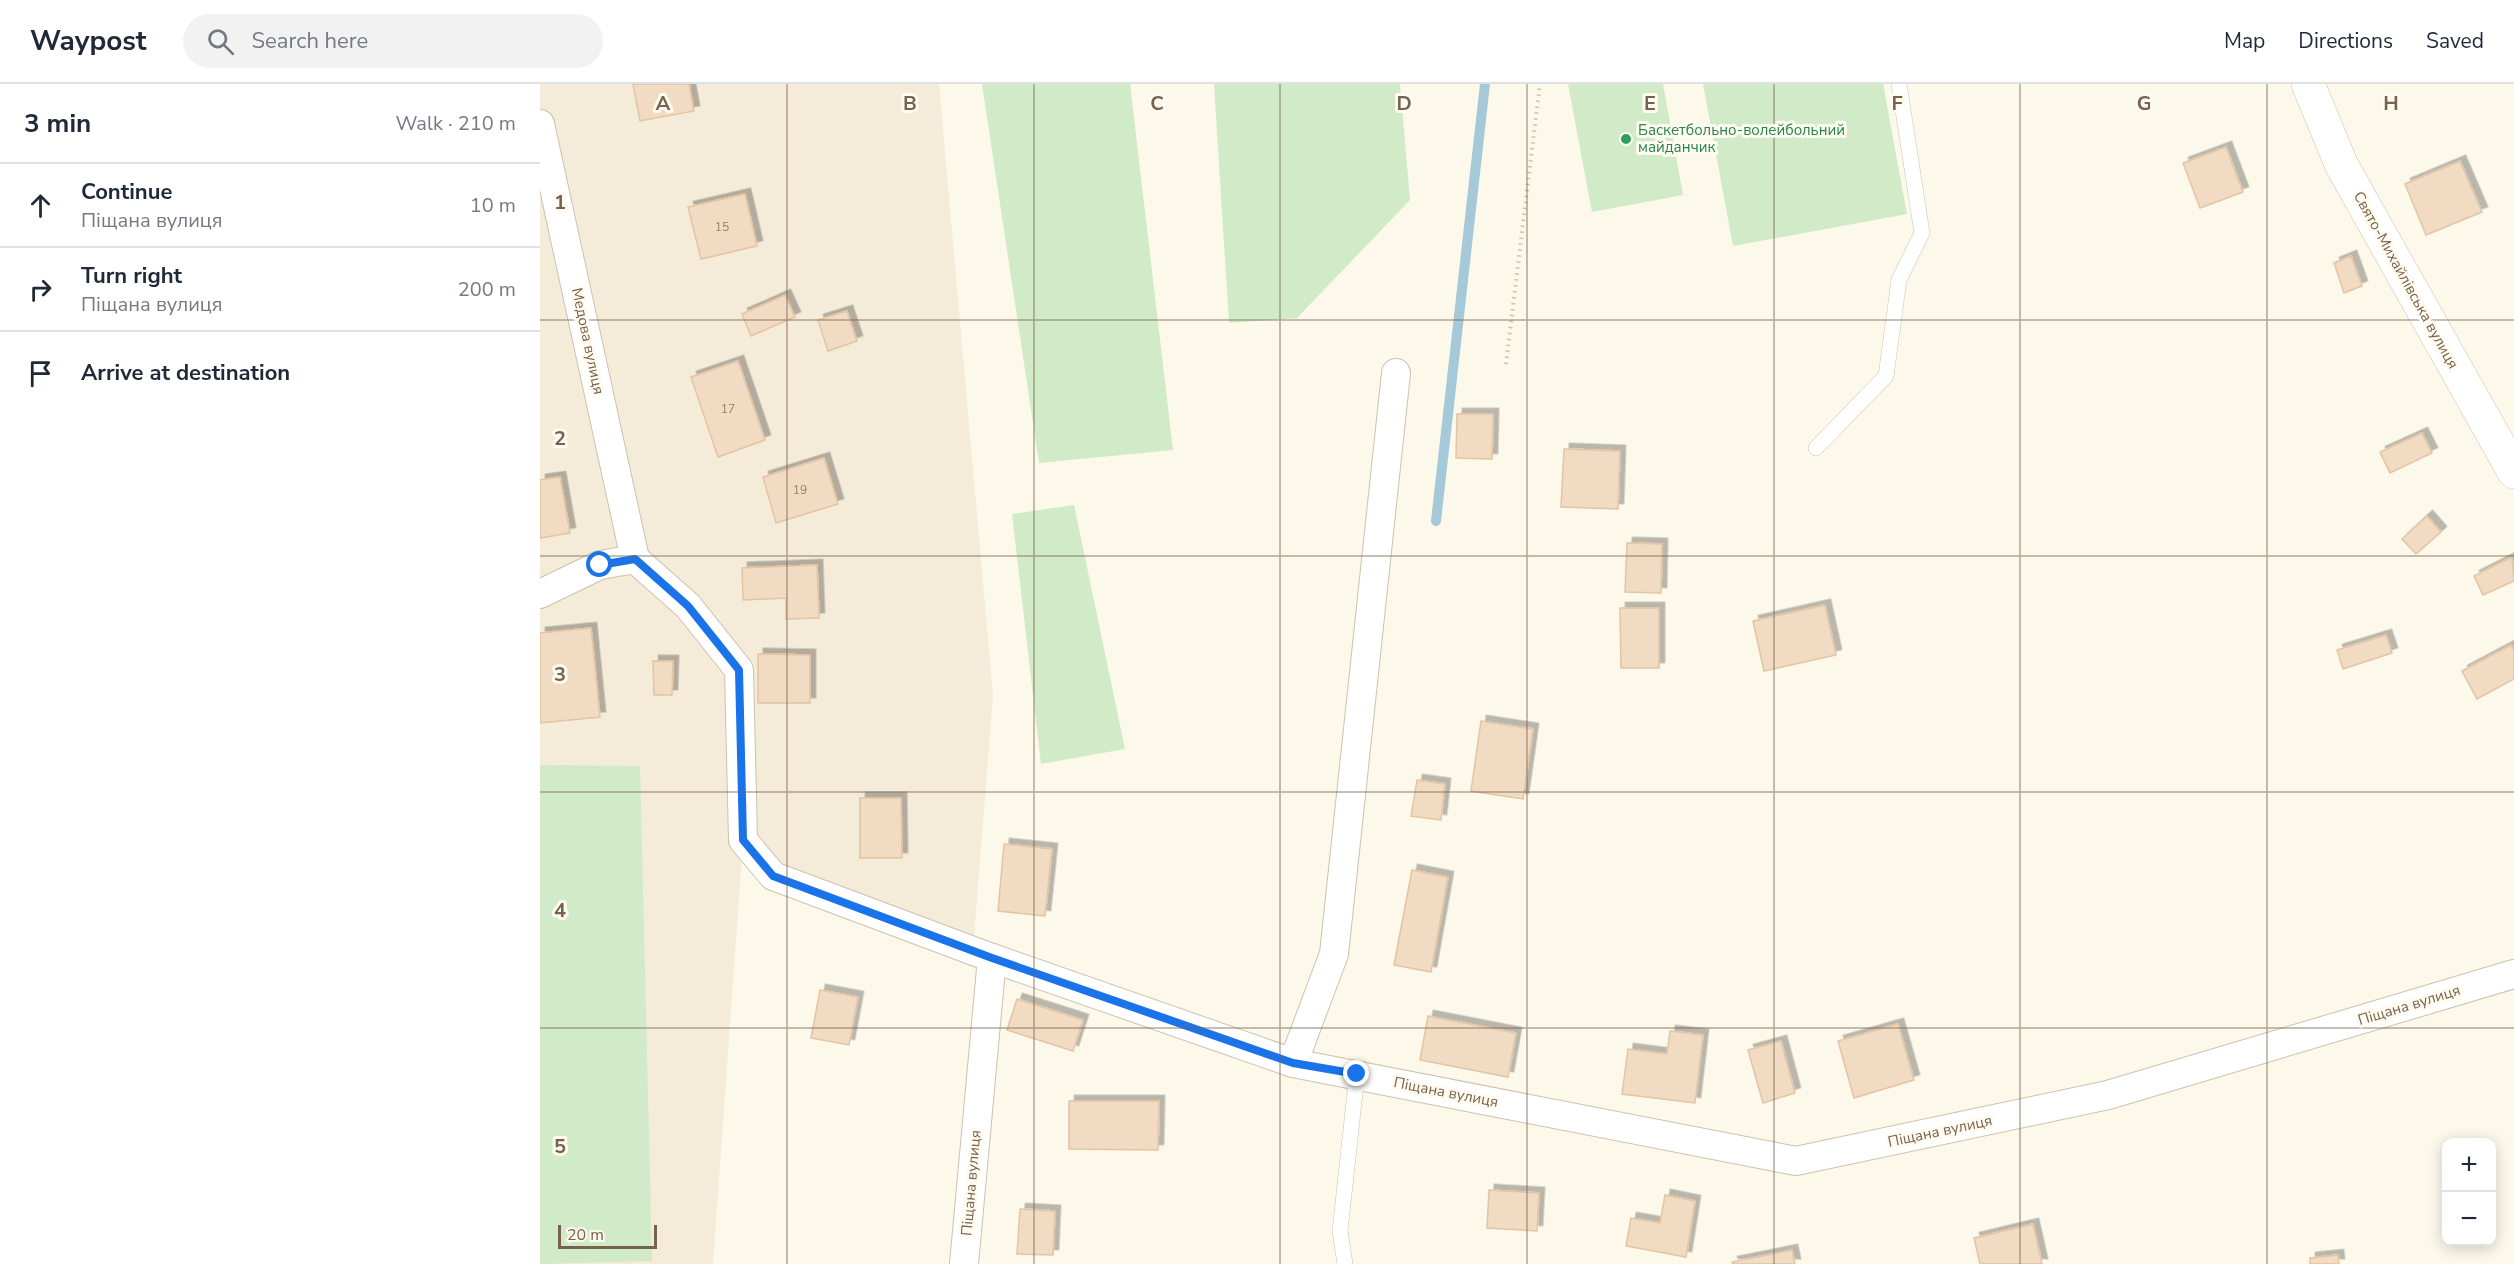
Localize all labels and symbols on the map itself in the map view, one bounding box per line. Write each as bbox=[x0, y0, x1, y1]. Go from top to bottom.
text: A bbox=[656, 90, 671, 117]
text: B bbox=[903, 90, 917, 117]
text: C bbox=[1150, 90, 1164, 117]
text: D bbox=[1396, 90, 1412, 117]
text: E bbox=[1644, 90, 1656, 117]
text: F bbox=[1891, 90, 1903, 117]
text: G bbox=[2137, 90, 2151, 117]
text: H bbox=[2383, 90, 2399, 117]
place label: Баскетбольно-волейбольний майданчик bbox=[1638, 120, 1845, 157]
marker: Баскетбольно-волейбольний майданчик bbox=[1619, 132, 1633, 146]
street label: Свято-Михайлівська вулиця bbox=[2349, 188, 2463, 372]
text: 1 bbox=[554, 189, 566, 216]
house number: 15 bbox=[715, 219, 729, 235]
street label: Медова вулиця bbox=[567, 286, 609, 396]
house number: 17 bbox=[721, 401, 735, 417]
text: 2 bbox=[554, 425, 566, 452]
house number: 19 bbox=[793, 482, 807, 498]
route start bbox=[586, 551, 612, 577]
text: 3 bbox=[554, 661, 566, 688]
text: 4 bbox=[554, 897, 566, 924]
street label: Піщана вулиця bbox=[2355, 980, 2463, 1030]
route end bbox=[1343, 1060, 1369, 1086]
street label: Піщана вулиця bbox=[1392, 1072, 1500, 1112]
street label: Піщана вулиця bbox=[1886, 1110, 1994, 1152]
street label: Піщана вулиця bbox=[956, 1129, 986, 1237]
text: 5 bbox=[554, 1133, 566, 1160]
scale bar bbox=[558, 1222, 657, 1250]

